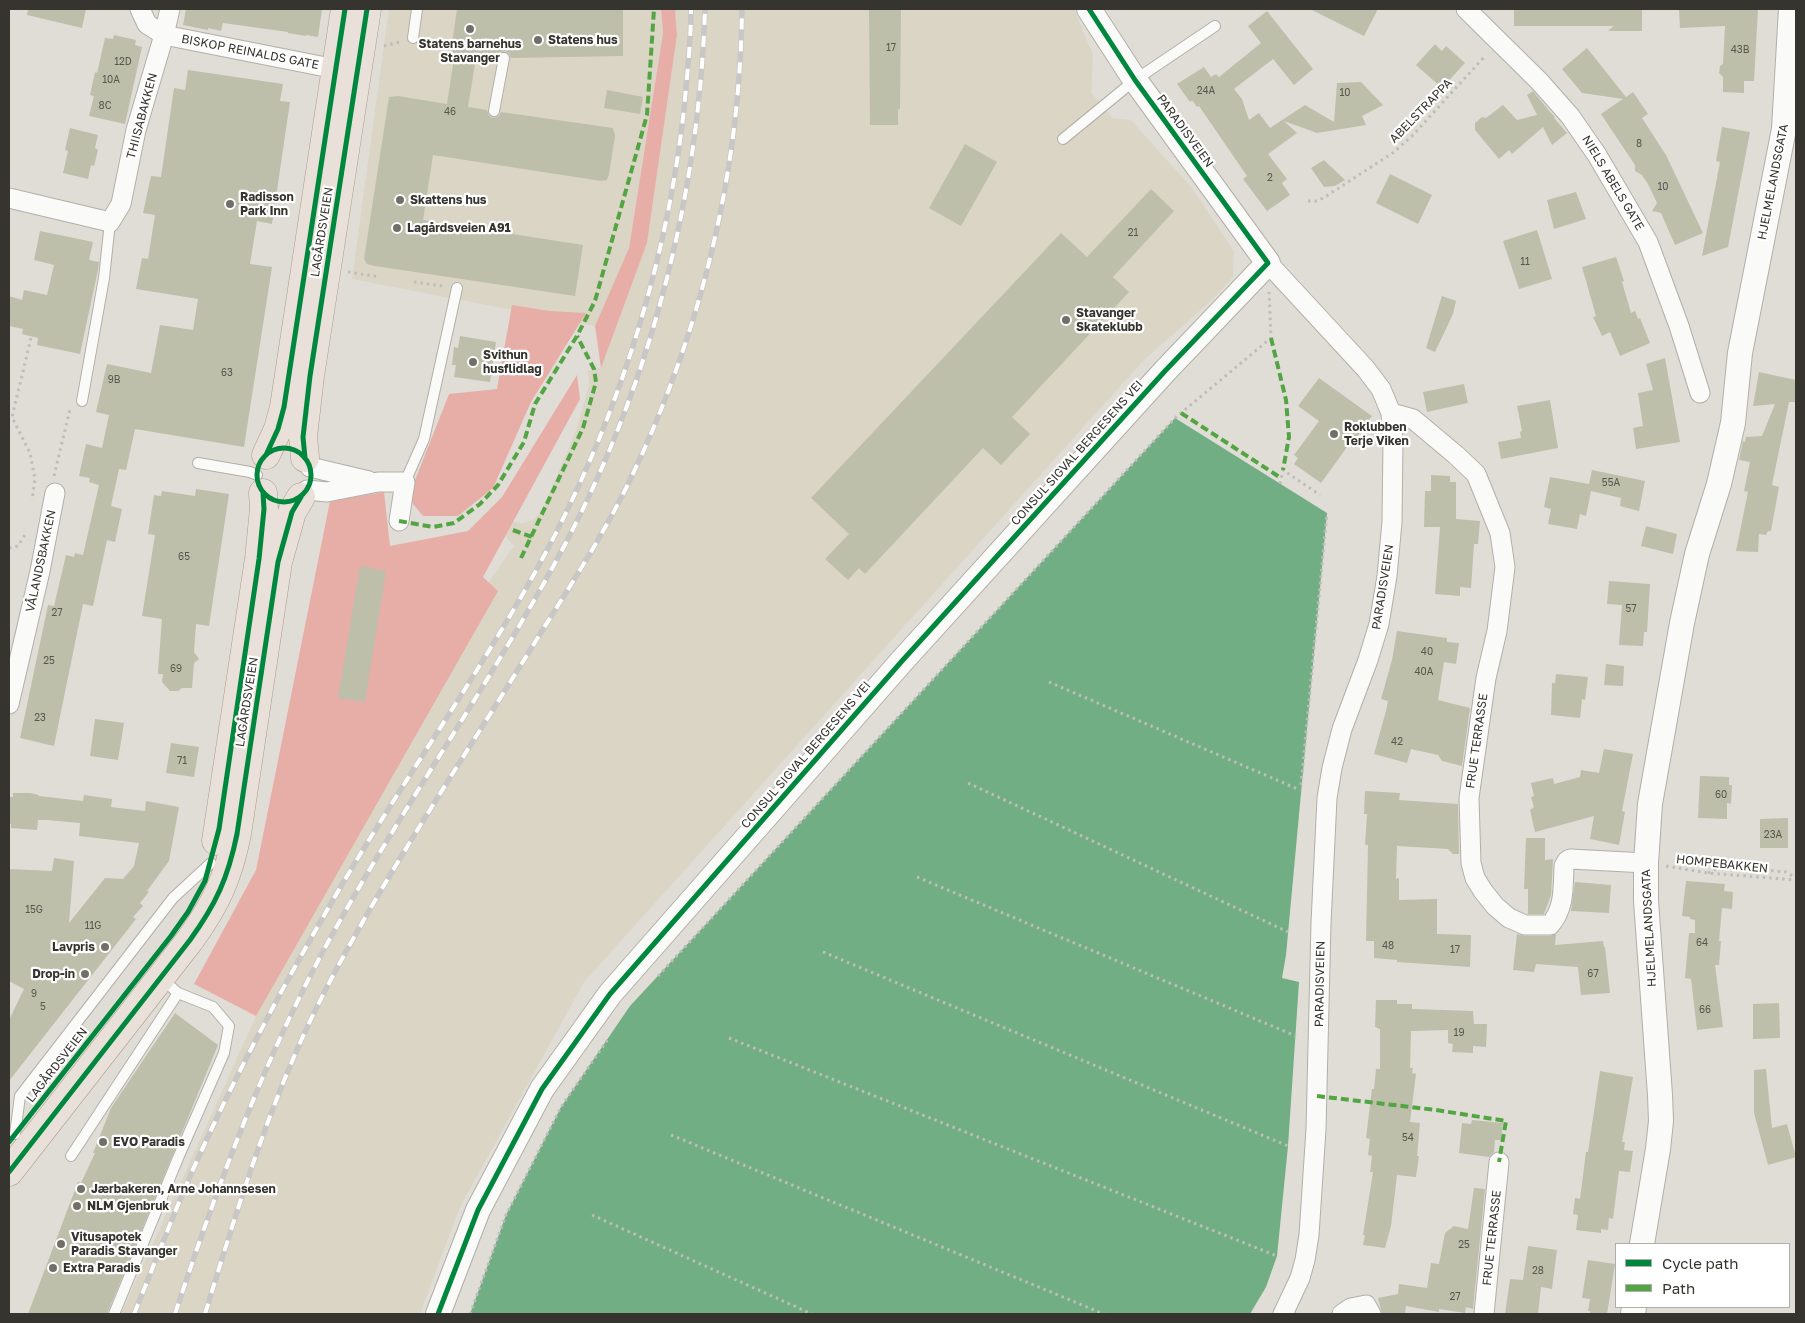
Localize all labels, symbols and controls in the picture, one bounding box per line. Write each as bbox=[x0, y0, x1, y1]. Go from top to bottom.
marker: Statens barnehus Stavanger bbox=[464, 23, 476, 35]
street label: BISKOP REINALDS GATE bbox=[180, 32, 320, 72]
place label: Statens hus bbox=[548, 33, 618, 47]
marker: Statens hus bbox=[532, 34, 544, 46]
place label: Statens barnehus Stavanger bbox=[418, 37, 522, 65]
house number: 17 bbox=[886, 42, 896, 54]
house number: 43B bbox=[1731, 44, 1749, 56]
house number: 12D bbox=[114, 56, 132, 68]
street label: THIISABAKKEN bbox=[124, 71, 160, 161]
house number: 10A bbox=[102, 74, 120, 86]
street label: ABELSTRAPPA bbox=[1387, 76, 1455, 146]
house number: 24A bbox=[1197, 85, 1215, 97]
house number: 10 bbox=[1339, 87, 1351, 99]
street label: PARADISVEIEN bbox=[1154, 92, 1216, 170]
house number: 8C bbox=[99, 100, 111, 112]
house number: 46 bbox=[444, 106, 456, 118]
street label: HJELMELANDSGATA bbox=[1755, 123, 1791, 241]
street label: NIELS ABELS GATE bbox=[1579, 133, 1647, 233]
house number: 8 bbox=[1636, 138, 1642, 150]
house number: 2 bbox=[1267, 172, 1273, 184]
house number: 10 bbox=[1657, 181, 1669, 193]
street label: LAGÅRDSVEIEN bbox=[308, 186, 336, 278]
place label: Radisson Park Inn bbox=[240, 190, 294, 218]
place label: Skattens hus bbox=[410, 193, 487, 207]
marker: Skattens hus bbox=[394, 194, 406, 206]
marker: Radisson Park Inn bbox=[224, 198, 236, 210]
place label: Lagårdsveien A91 bbox=[407, 221, 511, 235]
marker: Lagårdsveien A91 bbox=[391, 222, 403, 234]
house number: 21 bbox=[1128, 227, 1138, 239]
house number: 11 bbox=[1520, 256, 1530, 268]
place label: Stavanger Skateklubb bbox=[1076, 306, 1143, 334]
marker: Stavanger Skateklubb bbox=[1060, 314, 1072, 326]
place label: Svithun husflidlag bbox=[483, 348, 542, 376]
marker: Svithun husflidlag bbox=[467, 356, 479, 368]
house number: 63 bbox=[221, 367, 233, 379]
house number: 9B bbox=[108, 374, 120, 386]
street label: CONSUL SIGVAL BERGESENS VEI bbox=[1008, 378, 1146, 528]
place label: Roklubben Terje Viken bbox=[1344, 420, 1409, 448]
marker: Roklubben Terje Viken bbox=[1328, 428, 1340, 440]
house number: 55A bbox=[1602, 477, 1620, 489]
street label: VÅLANDSBAKKEN bbox=[23, 509, 59, 613]
street label: PARADISVEIEN bbox=[1369, 543, 1397, 631]
house number: 65 bbox=[178, 551, 190, 563]
house number: 57 bbox=[1625, 603, 1637, 615]
house number: 27 bbox=[51, 607, 63, 619]
house number: 40 bbox=[1421, 646, 1433, 658]
house number: 25 bbox=[43, 655, 55, 667]
street label: LAGÅRDSVEIEN bbox=[233, 656, 261, 748]
house number: 69 bbox=[170, 663, 182, 675]
house number: 40A bbox=[1415, 666, 1433, 678]
street label: CONSUL SIGVAL BERGESENS VEI bbox=[738, 679, 874, 831]
street label: FRUE TERRASSE bbox=[1463, 692, 1491, 790]
house number: 23 bbox=[34, 712, 46, 724]
house number: 42 bbox=[1391, 736, 1403, 748]
house number: 71 bbox=[177, 755, 187, 767]
house number: 60 bbox=[1715, 789, 1727, 801]
house number: 23A bbox=[1764, 829, 1782, 841]
street label: HOMPEBAKKEN bbox=[1675, 852, 1769, 876]
street label: HJELMELANDSGATA bbox=[1639, 869, 1659, 987]
house number: 15G bbox=[25, 904, 43, 916]
house number: 11G bbox=[85, 920, 101, 932]
house number: 64 bbox=[1696, 937, 1708, 949]
place label: Lavpris bbox=[52, 940, 95, 954]
house number: 48 bbox=[1382, 940, 1394, 952]
marker: Lavpris bbox=[99, 941, 111, 953]
street label: PARADISVEIEN bbox=[1312, 941, 1328, 1027]
house number: 17 bbox=[1450, 944, 1460, 956]
place label: Drop-in bbox=[32, 967, 75, 981]
marker: Drop-in bbox=[79, 968, 91, 980]
house number: 67 bbox=[1587, 968, 1599, 980]
house number: 9 bbox=[31, 988, 37, 1000]
house number: 5 bbox=[40, 1001, 46, 1013]
house number: 66 bbox=[1699, 1004, 1711, 1016]
street label: LAGÅRDSVEIEN bbox=[23, 1025, 91, 1105]
house number: 19 bbox=[1454, 1027, 1464, 1039]
house number: 54 bbox=[1402, 1132, 1414, 1144]
place label: EVO Paradis bbox=[113, 1135, 185, 1149]
marker: EVO Paradis bbox=[97, 1136, 109, 1148]
place label: Jærbakeren, Arne Johannsesen bbox=[91, 1182, 276, 1196]
marker: Jærbakeren, Arne Johannsesen bbox=[75, 1183, 87, 1195]
street label: FRUE TERRASSE bbox=[1480, 1190, 1504, 1286]
place label: NLM Gjenbruk bbox=[87, 1199, 169, 1213]
marker: NLM Gjenbruk bbox=[71, 1200, 83, 1212]
place label: Vitusapotek Paradis Stavanger bbox=[71, 1230, 177, 1258]
marker: Vitusapotek Paradis Stavanger bbox=[55, 1238, 67, 1250]
house number: 25 bbox=[1458, 1239, 1470, 1251]
legend bbox=[1615, 1243, 1790, 1308]
text: Cycle path bbox=[1662, 1254, 1738, 1272]
place label: Extra Paradis bbox=[63, 1261, 141, 1275]
marker: Extra Paradis bbox=[47, 1262, 59, 1274]
house number: 28 bbox=[1532, 1265, 1544, 1277]
text: Path bbox=[1662, 1279, 1695, 1297]
house number: 27 bbox=[1449, 1291, 1461, 1303]

